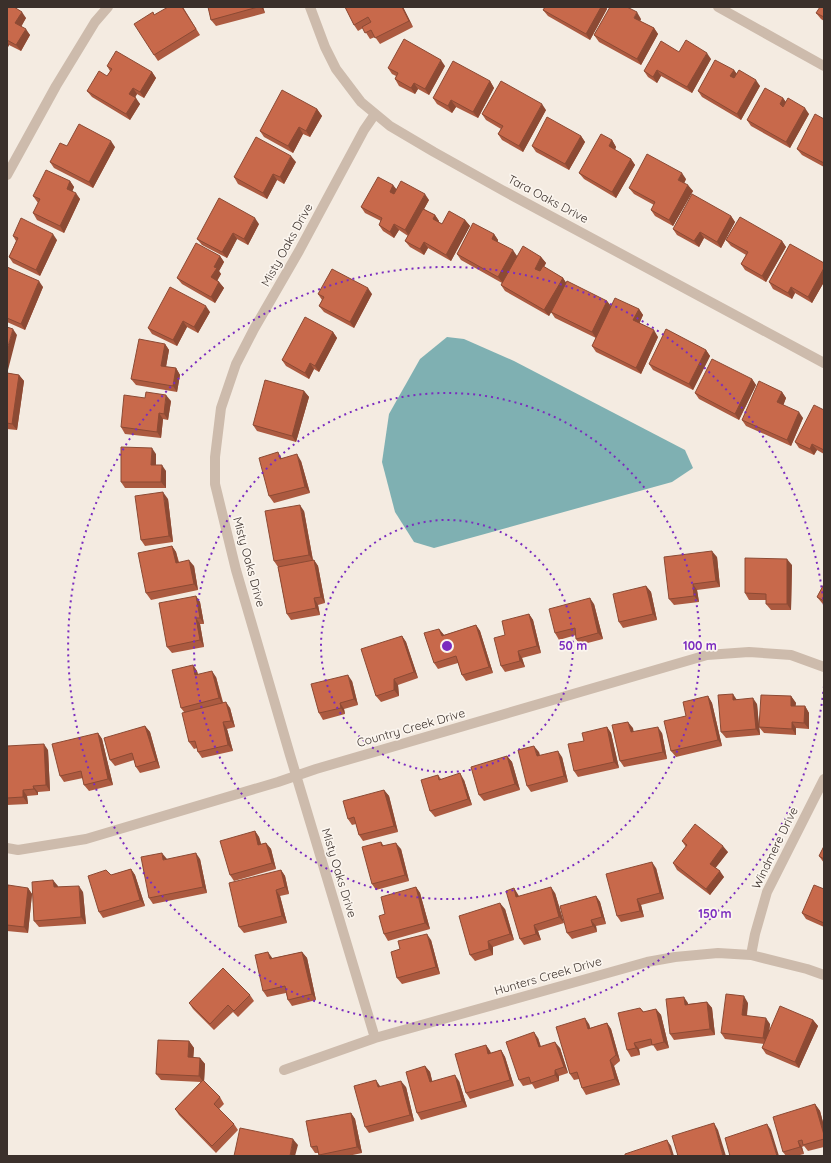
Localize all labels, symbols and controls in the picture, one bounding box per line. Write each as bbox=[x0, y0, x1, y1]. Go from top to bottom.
street label: Tara Oaks Drive bbox=[505, 171, 591, 226]
street label: Misty Oaks Drive bbox=[257, 200, 316, 289]
street label: Misty Oaks Drive bbox=[230, 515, 269, 609]
text: 50 m bbox=[559, 638, 587, 653]
text: 100 m bbox=[683, 638, 717, 653]
centre of rings bbox=[440, 639, 454, 653]
street label: Country Creek Drive bbox=[355, 705, 467, 750]
street label: Windmere Drive bbox=[748, 804, 801, 891]
street label: Misty Oaks Drive bbox=[319, 826, 360, 920]
text: 150 m bbox=[698, 906, 732, 921]
street label: Hunters Creek Drive bbox=[492, 953, 604, 998]

